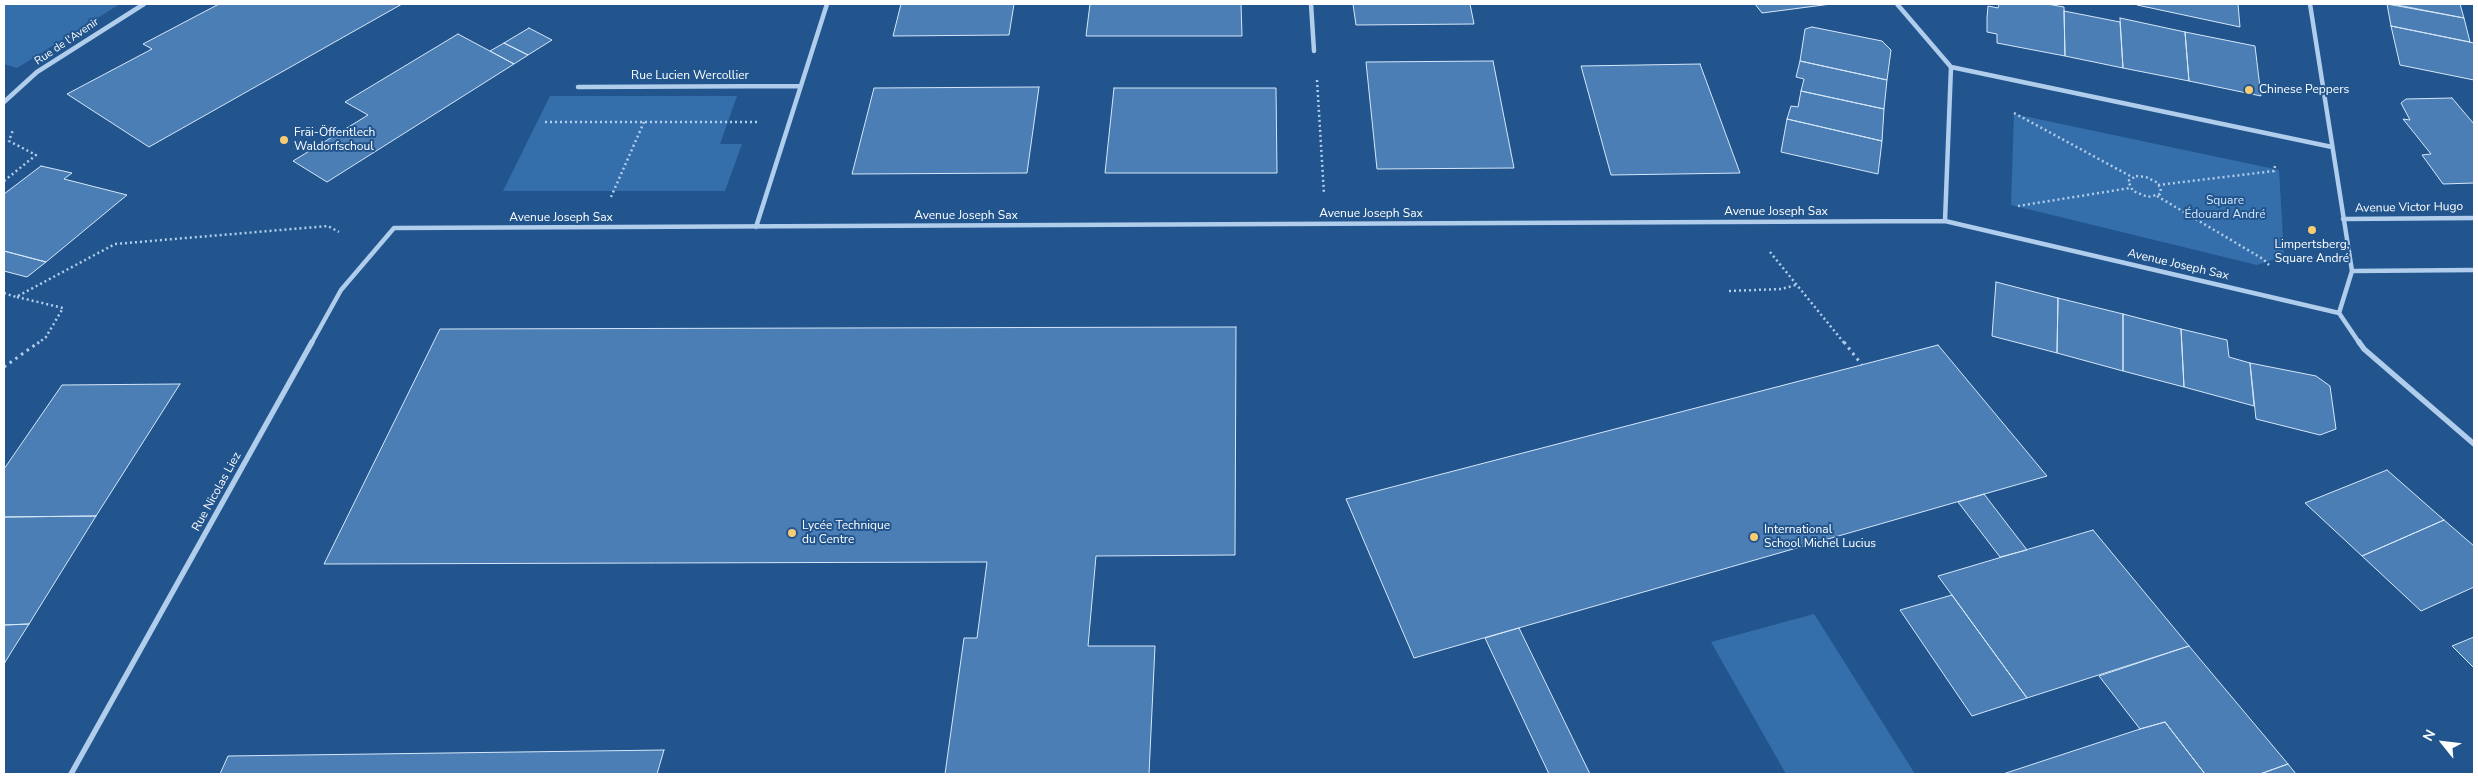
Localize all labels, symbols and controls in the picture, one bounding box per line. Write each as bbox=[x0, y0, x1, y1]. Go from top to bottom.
street label: Rue de l'Avenir bbox=[32, 16, 102, 68]
street label: Rue Lucien Wercollier bbox=[631, 69, 749, 83]
place label: Chinese Peppers bbox=[2259, 83, 2349, 97]
marker: Chinese Peppers bbox=[2243, 84, 2255, 96]
place label: Fräi-Öffentlech Waldorfschoul bbox=[294, 126, 375, 154]
marker: Fräi-Öffentlech Waldorfschoul bbox=[278, 134, 290, 146]
park label: Square Édouard André bbox=[2184, 194, 2266, 222]
street label: Avenue Victor Hugo bbox=[2355, 200, 2463, 216]
street label: Avenue Joseph Sax bbox=[1724, 205, 1828, 219]
street label: Avenue Joseph Sax bbox=[1319, 207, 1423, 221]
street label: Avenue Joseph Sax bbox=[914, 209, 1018, 223]
street label: Avenue Joseph Sax bbox=[509, 211, 613, 225]
marker: Limpertsberg, Square André bbox=[2306, 224, 2318, 236]
place label: Limpertsberg, Square André bbox=[2275, 238, 2349, 266]
street label: Avenue Joseph Sax bbox=[2126, 246, 2230, 284]
street label: Rue Nicolas Liez bbox=[189, 450, 245, 534]
place label: Lycée Technique du Centre bbox=[802, 519, 890, 547]
place label: International School Michel Lucius bbox=[1764, 523, 1876, 551]
marker: Lycée Technique du Centre bbox=[786, 527, 798, 539]
marker: International School Michel Lucius bbox=[1748, 531, 1760, 543]
north arrow bbox=[2418, 718, 2468, 768]
text: N bbox=[2419, 726, 2440, 745]

